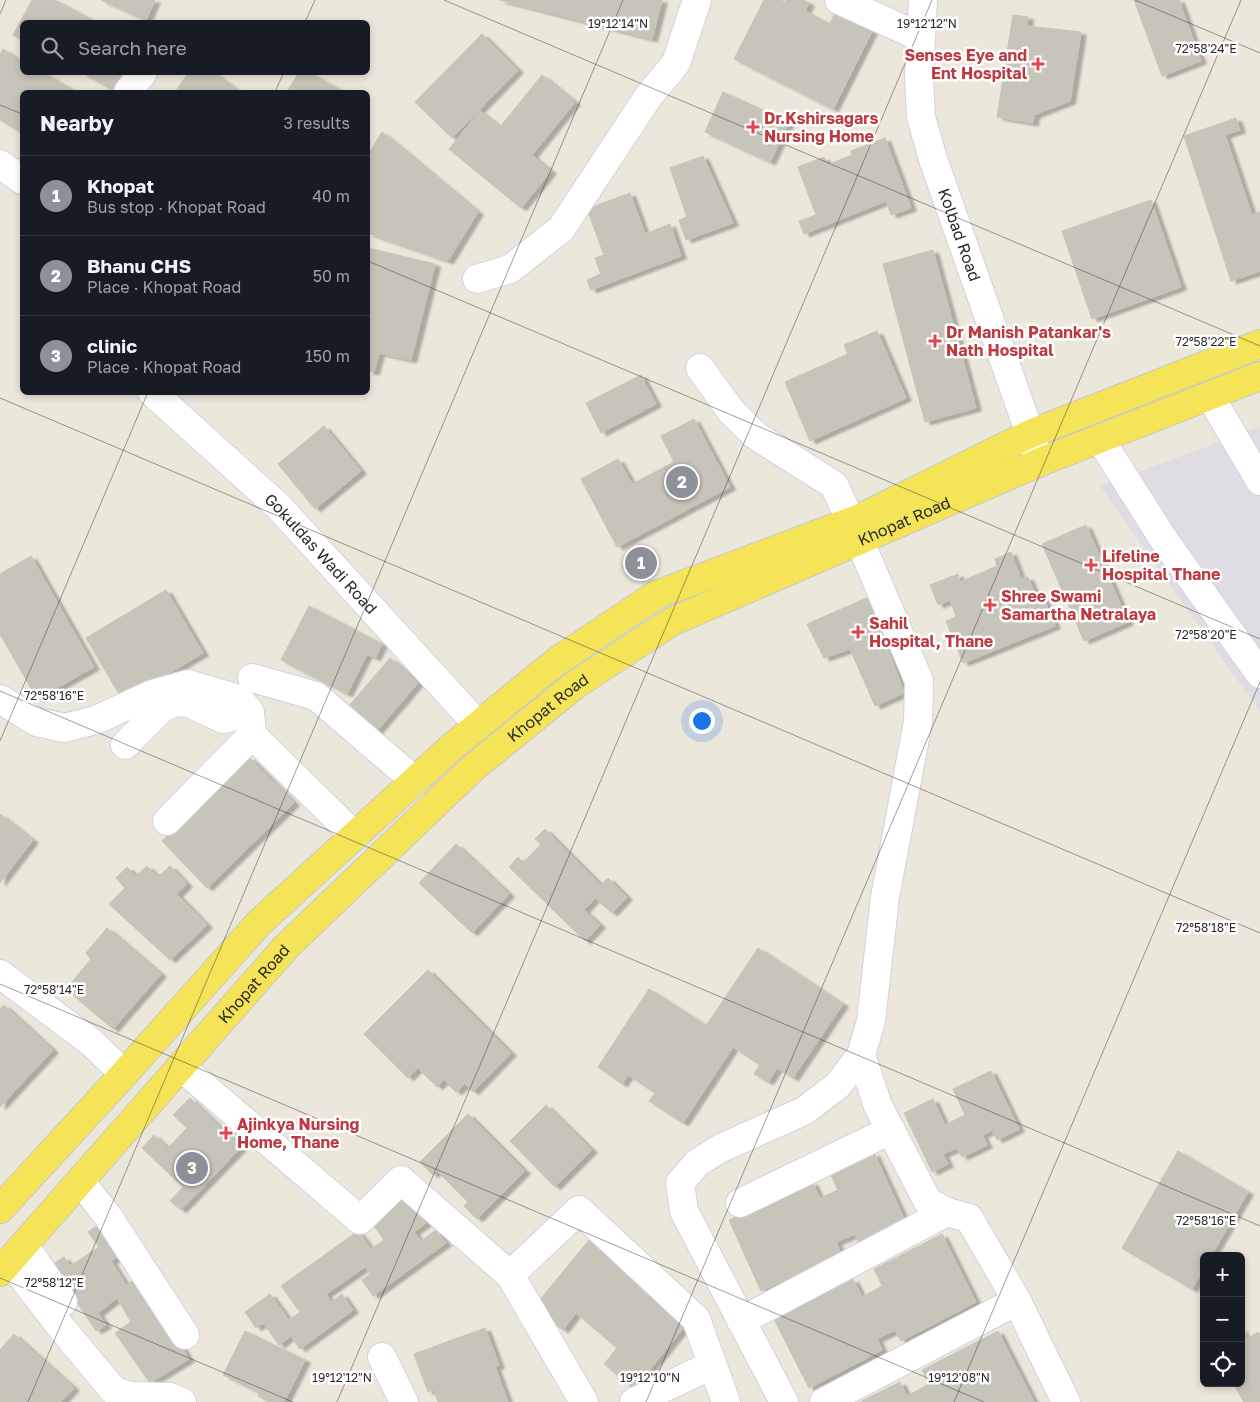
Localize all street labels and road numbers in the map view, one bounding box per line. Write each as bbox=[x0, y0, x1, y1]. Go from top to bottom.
street label: Kolbad Road bbox=[934, 185, 985, 284]
street label: Gokuldas Wadi Road bbox=[260, 489, 382, 618]
street label: Khopat Road bbox=[855, 492, 953, 550]
street label: Khopat Road bbox=[503, 669, 592, 746]
street label: Khopat Road bbox=[214, 940, 294, 1027]

